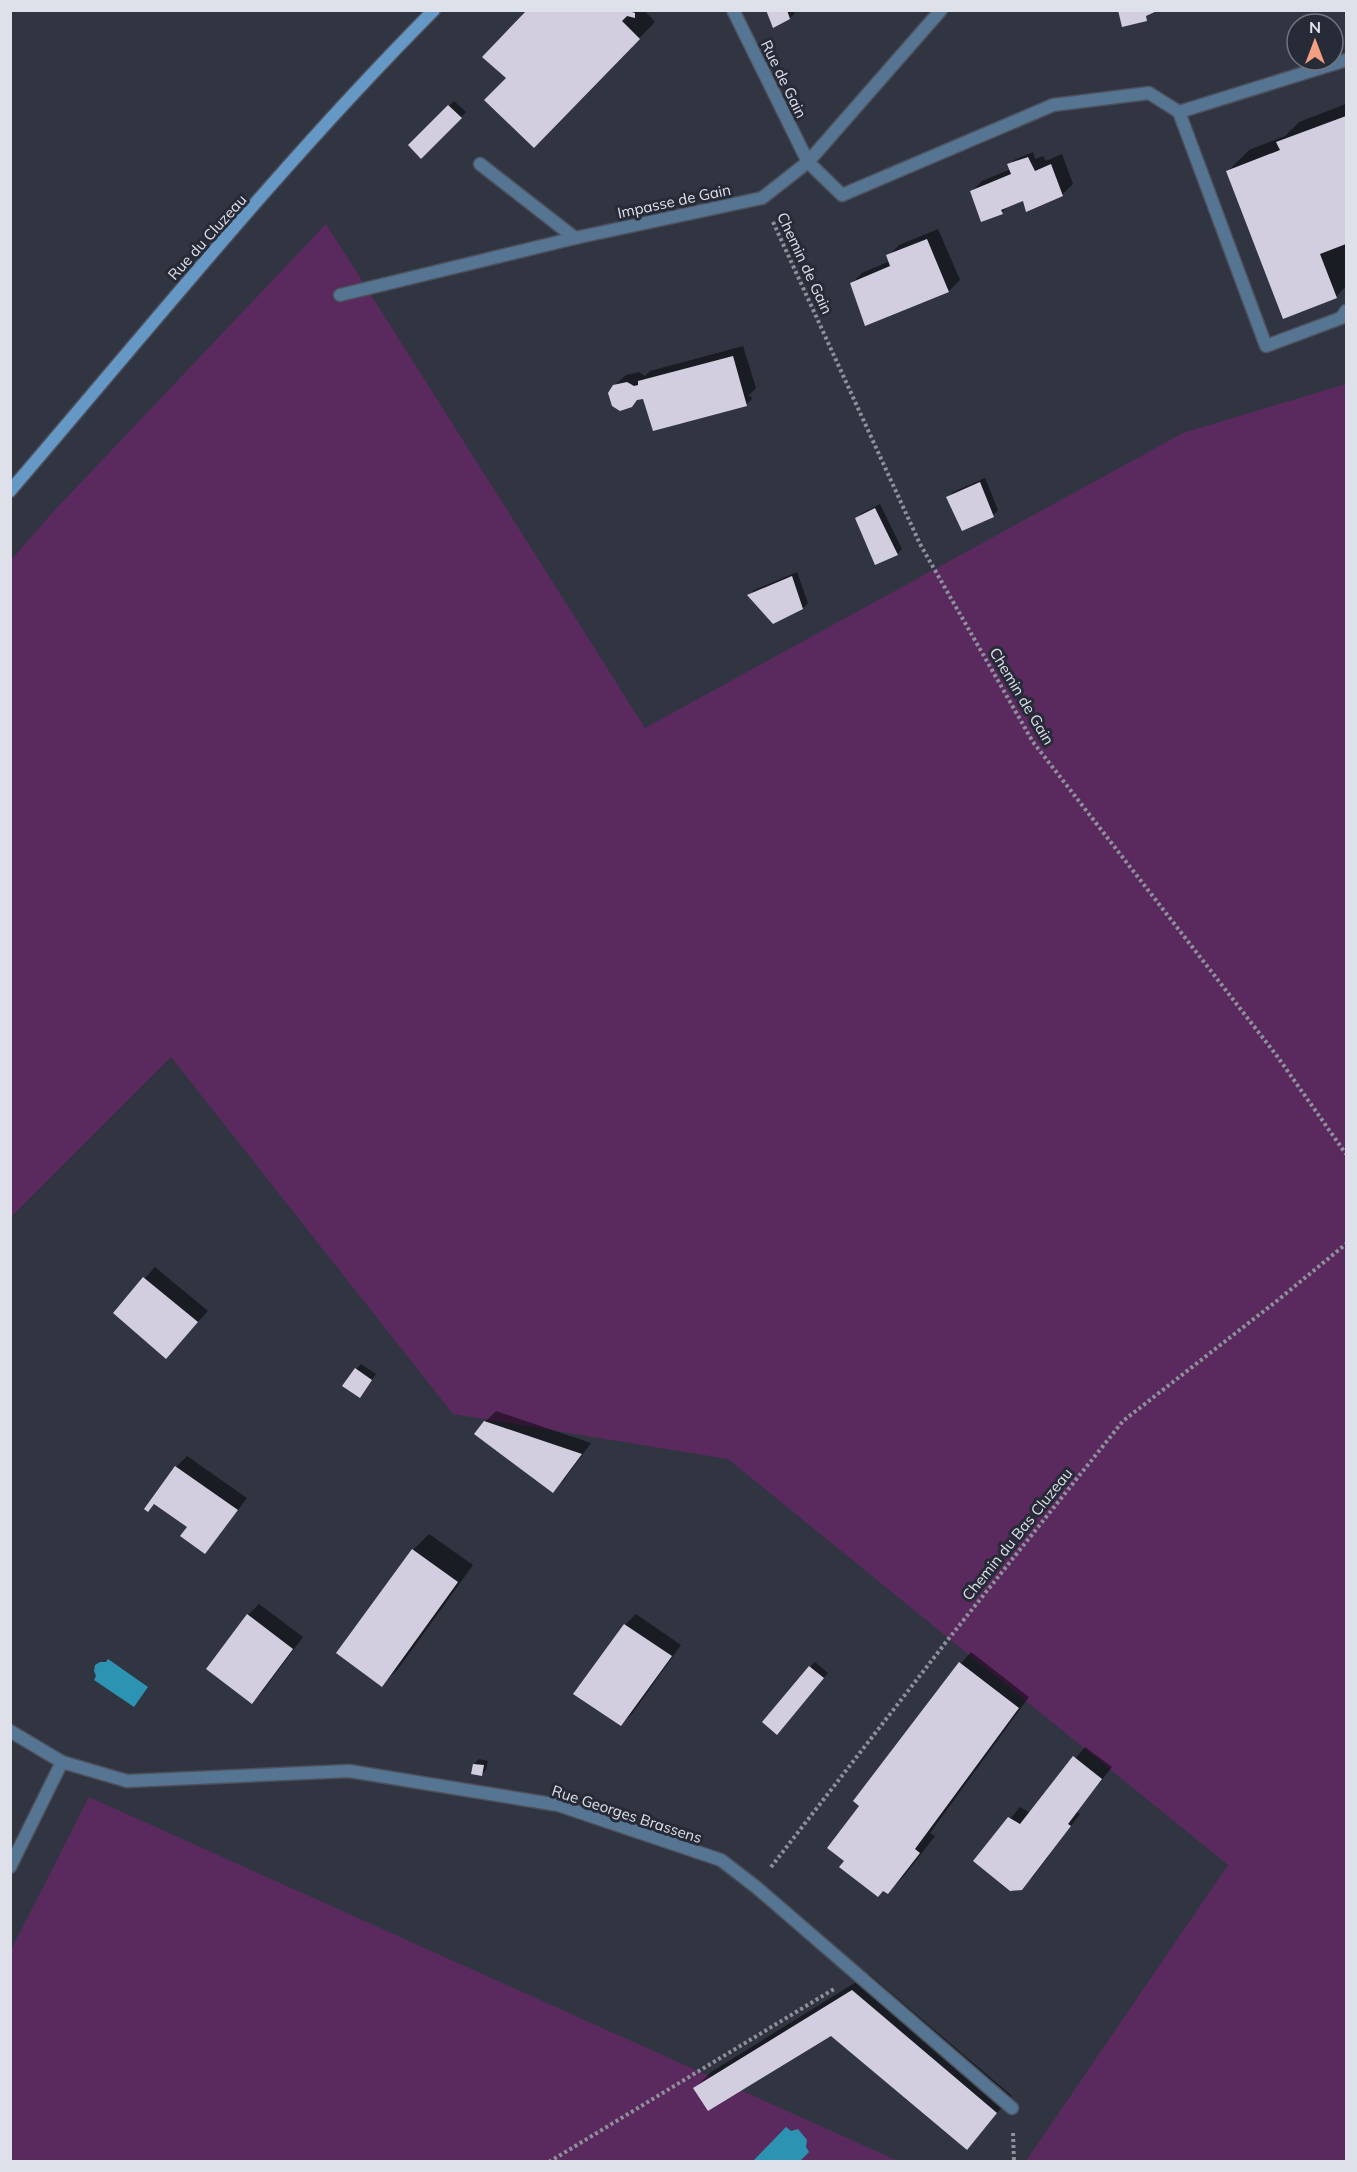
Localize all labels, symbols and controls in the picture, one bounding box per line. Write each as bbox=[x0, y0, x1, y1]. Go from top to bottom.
north arrow bbox=[1285, 12, 1345, 72]
text: N bbox=[1309, 17, 1321, 37]
street label: Rue de Gain bbox=[757, 37, 811, 121]
street label: Impasse de Gain bbox=[616, 180, 732, 222]
street label: Rue du Cluzeau bbox=[164, 190, 250, 284]
street label: Chemin de Gain bbox=[773, 209, 837, 317]
street label: Chemin de Gain bbox=[986, 644, 1058, 748]
street label: Chemin du Bas Cluzeau bbox=[958, 1464, 1076, 1604]
street label: Rue Georges Brassens bbox=[550, 1781, 704, 1847]

